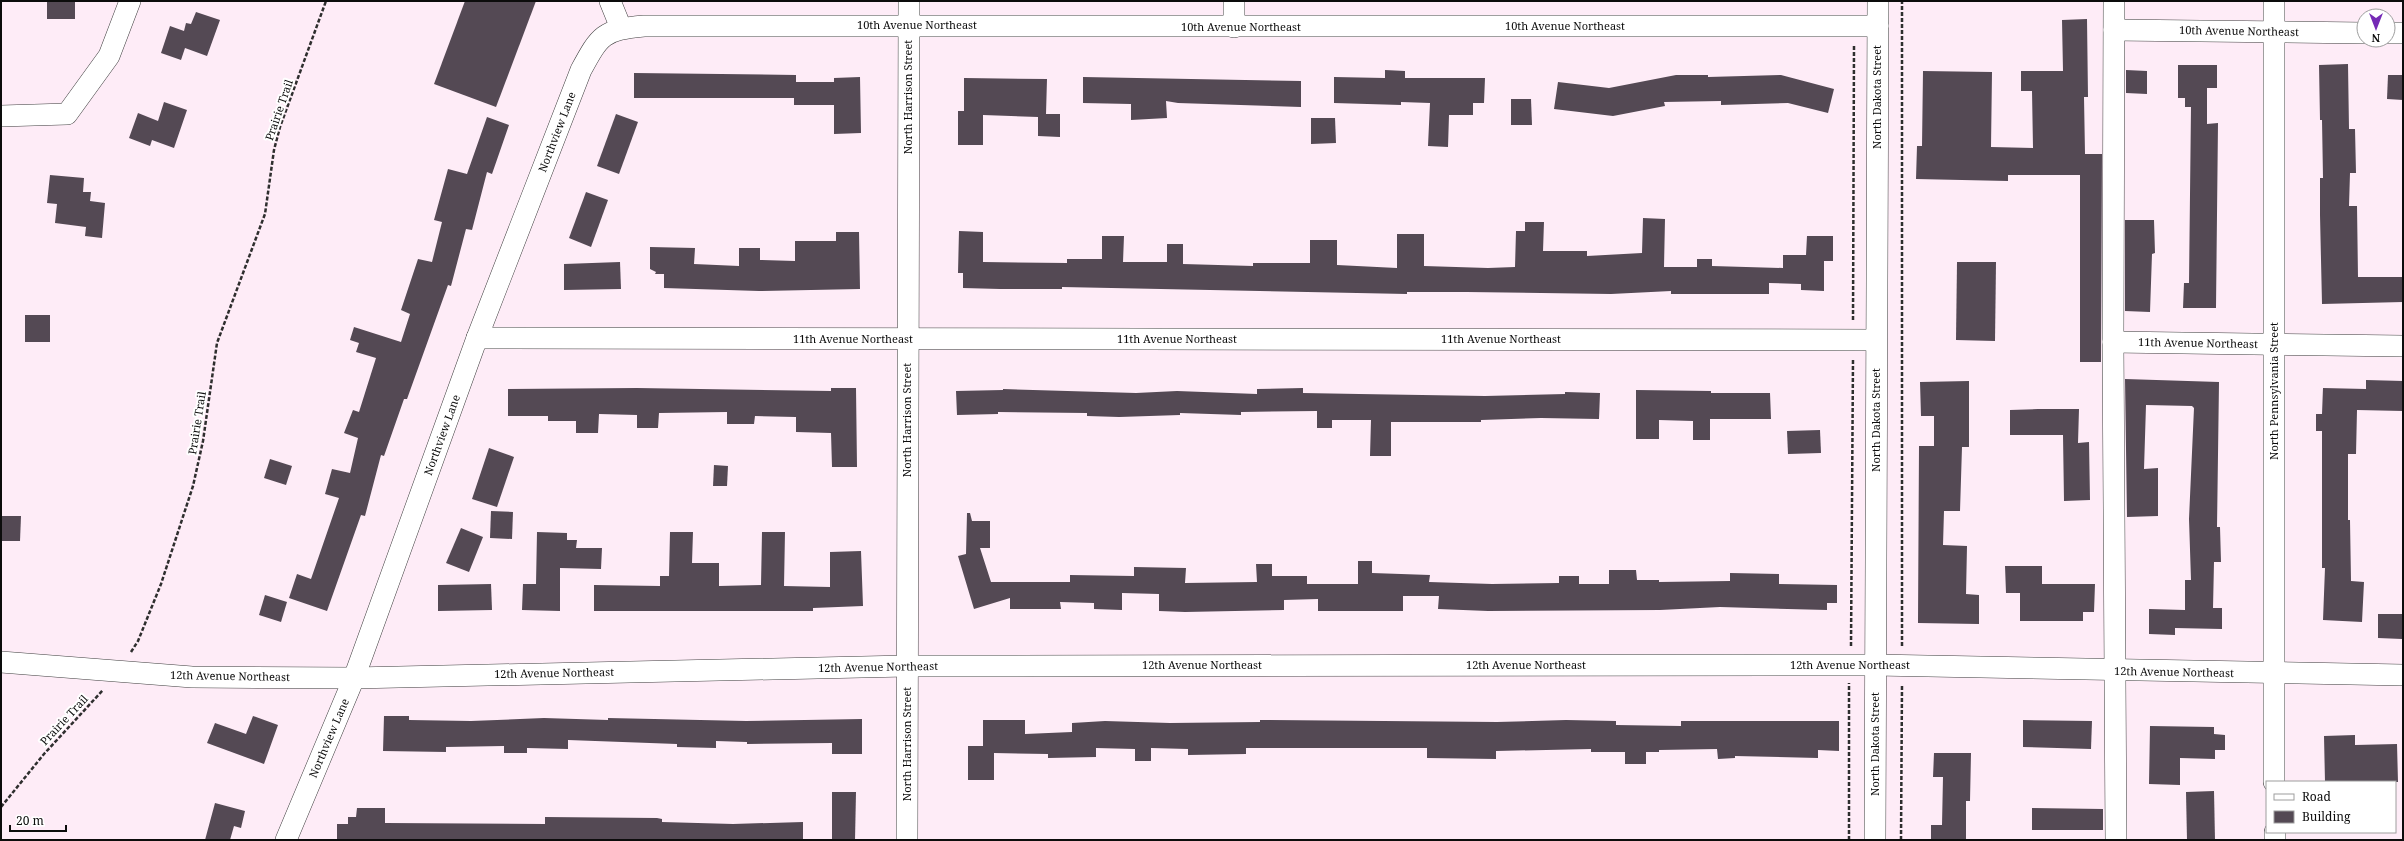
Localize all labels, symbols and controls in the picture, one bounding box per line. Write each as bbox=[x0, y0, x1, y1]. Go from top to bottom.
north arrow bbox=[2356, 8, 2396, 48]
street label: 10th Avenue Northeast bbox=[857, 17, 977, 32]
street label: 10th Avenue Northeast bbox=[1505, 18, 1625, 33]
street label: 10th Avenue Northeast bbox=[1181, 19, 1301, 34]
street label: 10th Avenue Northeast bbox=[2179, 22, 2299, 39]
text: N bbox=[2371, 31, 2380, 46]
street label: North Harrison Street bbox=[900, 40, 915, 154]
street label: North Dakota Street bbox=[1869, 45, 1884, 149]
street label: Prairie Trail bbox=[261, 77, 296, 142]
street label: Northview Lane bbox=[534, 89, 579, 174]
street label: North Pennsylvania Street bbox=[2266, 322, 2281, 460]
street label: 11th Avenue Northeast bbox=[793, 331, 913, 346]
street label: 11th Avenue Northeast bbox=[1117, 331, 1237, 346]
street label: 11th Avenue Northeast bbox=[1441, 331, 1561, 346]
street label: 11th Avenue Northeast bbox=[2138, 334, 2258, 351]
street label: North Harrison Street bbox=[899, 363, 914, 477]
street label: North Dakota Street bbox=[1868, 368, 1883, 472]
street label: Prairie Trail bbox=[184, 390, 209, 456]
street label: Northview Lane bbox=[420, 392, 463, 477]
street label: 12th Avenue Northeast bbox=[1142, 657, 1262, 672]
street label: 12th Avenue Northeast bbox=[1466, 657, 1586, 672]
street label: 12th Avenue Northeast bbox=[1790, 657, 1910, 672]
street label: 12th Avenue Northeast bbox=[818, 658, 938, 675]
street label: 12th Avenue Northeast bbox=[2114, 663, 2234, 680]
street label: 12th Avenue Northeast bbox=[494, 664, 614, 681]
street label: 12th Avenue Northeast bbox=[170, 667, 290, 684]
street label: North Harrison Street bbox=[899, 687, 914, 801]
street label: Prairie Trail bbox=[36, 691, 91, 748]
street label: North Dakota Street bbox=[1867, 692, 1882, 796]
street label: Northview Lane bbox=[305, 696, 352, 780]
legend bbox=[2266, 781, 2396, 833]
text: Road bbox=[2302, 788, 2332, 805]
scale bar bbox=[10, 807, 66, 833]
text: Building bbox=[2302, 808, 2351, 825]
text: 20 m bbox=[16, 812, 44, 829]

